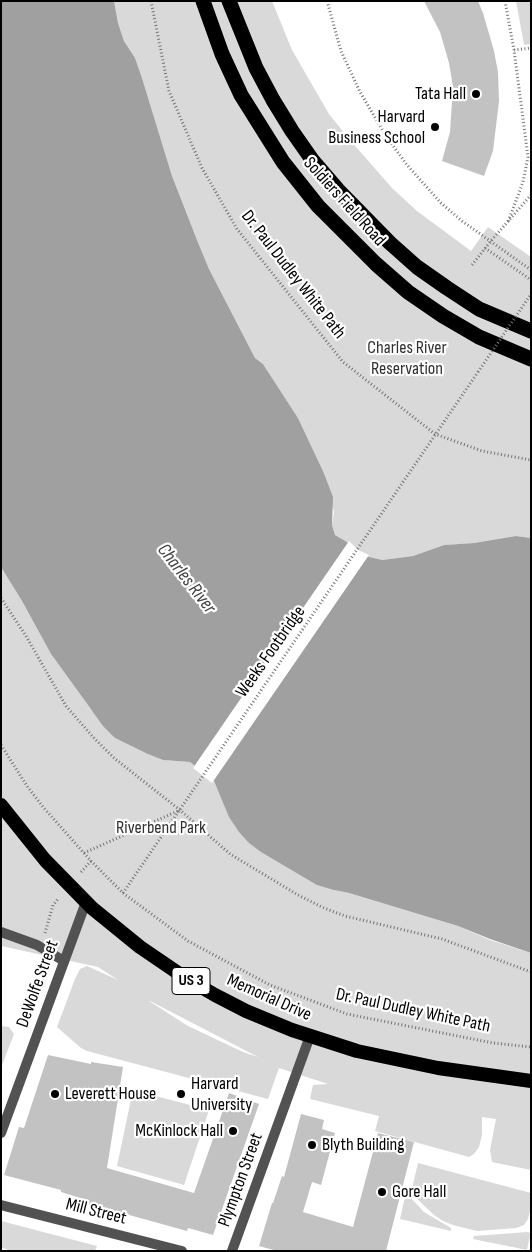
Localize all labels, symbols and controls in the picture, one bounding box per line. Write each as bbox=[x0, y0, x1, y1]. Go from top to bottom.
place label: Tata Hall bbox=[415, 83, 466, 105]
marker: Tata Hall bbox=[470, 88, 482, 100]
place label: Harvard Business School bbox=[328, 106, 425, 148]
marker: Harvard Business School bbox=[429, 121, 441, 133]
street label: Soldiers Field Road bbox=[298, 153, 390, 251]
street label: Dr. Paul Dudley White Path bbox=[236, 206, 350, 344]
park label: Charles River Reservation bbox=[367, 337, 447, 379]
water label: Charles River bbox=[152, 540, 220, 618]
street label: Weeks Footbridge bbox=[232, 602, 310, 702]
park label: Riverbend Park bbox=[116, 817, 206, 839]
street label: DeWolfe Street bbox=[12, 937, 64, 1031]
road number: US 3 bbox=[172, 968, 210, 994]
street label: Memorial Drive bbox=[223, 970, 315, 1026]
street label: Dr. Paul Dudley White Path bbox=[334, 984, 492, 1038]
place label: Harvard University bbox=[191, 1073, 252, 1116]
place label: Leverett House bbox=[65, 1083, 156, 1105]
marker: Leverett House bbox=[49, 1088, 61, 1100]
marker: Harvard University bbox=[175, 1088, 187, 1100]
place label: McKinlock Hall bbox=[135, 1120, 223, 1142]
marker: McKinlock Hall bbox=[227, 1125, 239, 1137]
street label: Plympton Street bbox=[214, 1130, 268, 1230]
place label: Blyth Building bbox=[322, 1134, 404, 1156]
marker: Blyth Building bbox=[306, 1139, 318, 1151]
place label: Gore Hall bbox=[392, 1181, 446, 1203]
marker: Gore Hall bbox=[376, 1186, 388, 1198]
street label: Mill Street bbox=[64, 1194, 128, 1230]

